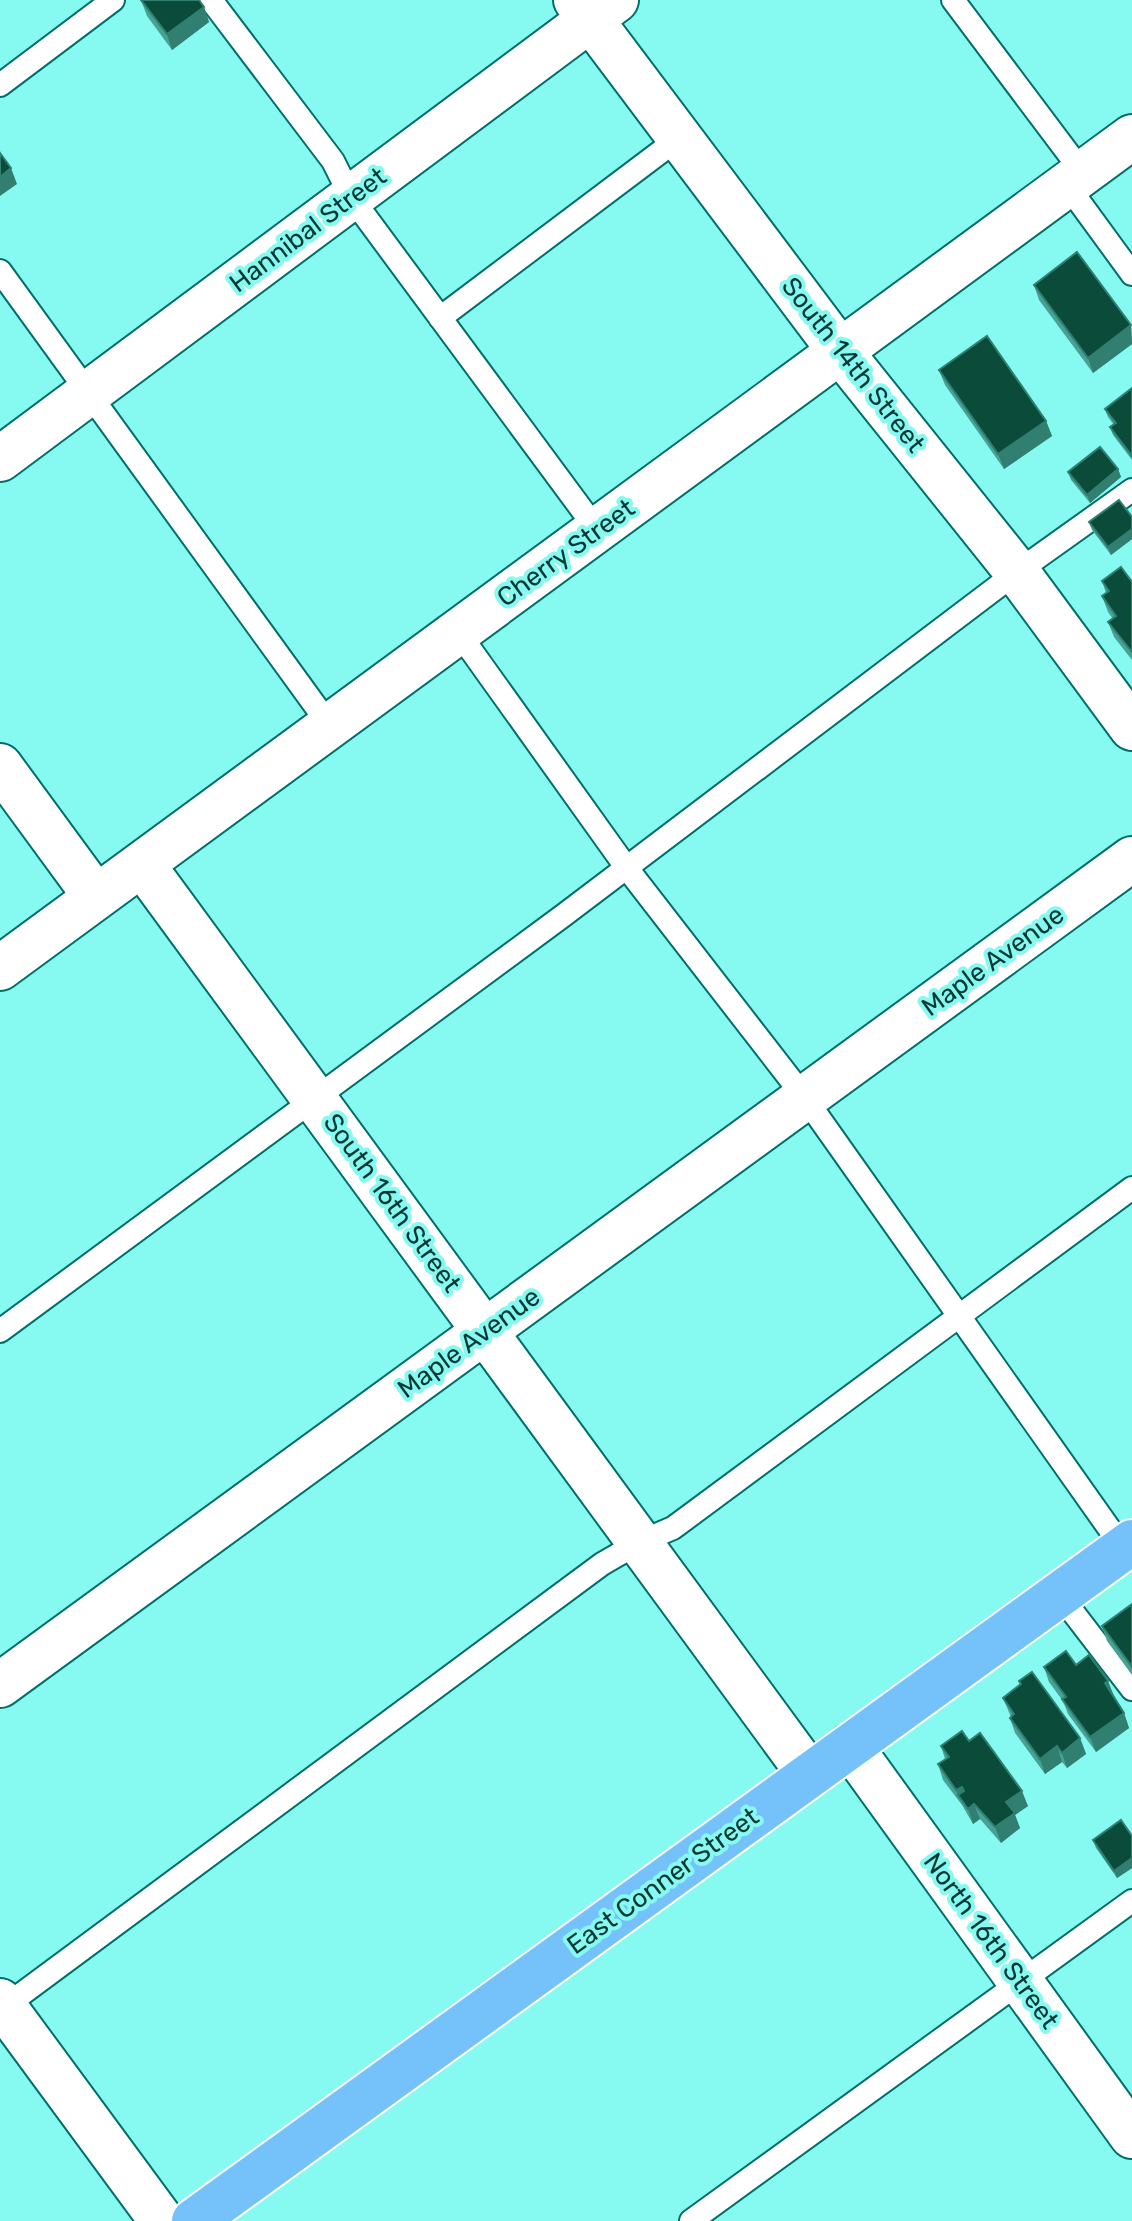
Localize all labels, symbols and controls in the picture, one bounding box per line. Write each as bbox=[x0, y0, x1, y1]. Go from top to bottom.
street label: Hannibal Street bbox=[223, 161, 393, 299]
street label: South 14th Street bbox=[775, 271, 931, 459]
street label: Cherry Street bbox=[491, 493, 641, 613]
street label: Maple Avenue bbox=[916, 899, 1070, 1023]
street label: South 16th Street bbox=[317, 1108, 467, 1298]
street label: Maple Avenue bbox=[392, 1281, 546, 1405]
street label: East Conner Street bbox=[561, 1801, 765, 1961]
street label: North 16th Street bbox=[917, 1847, 1065, 2035]

